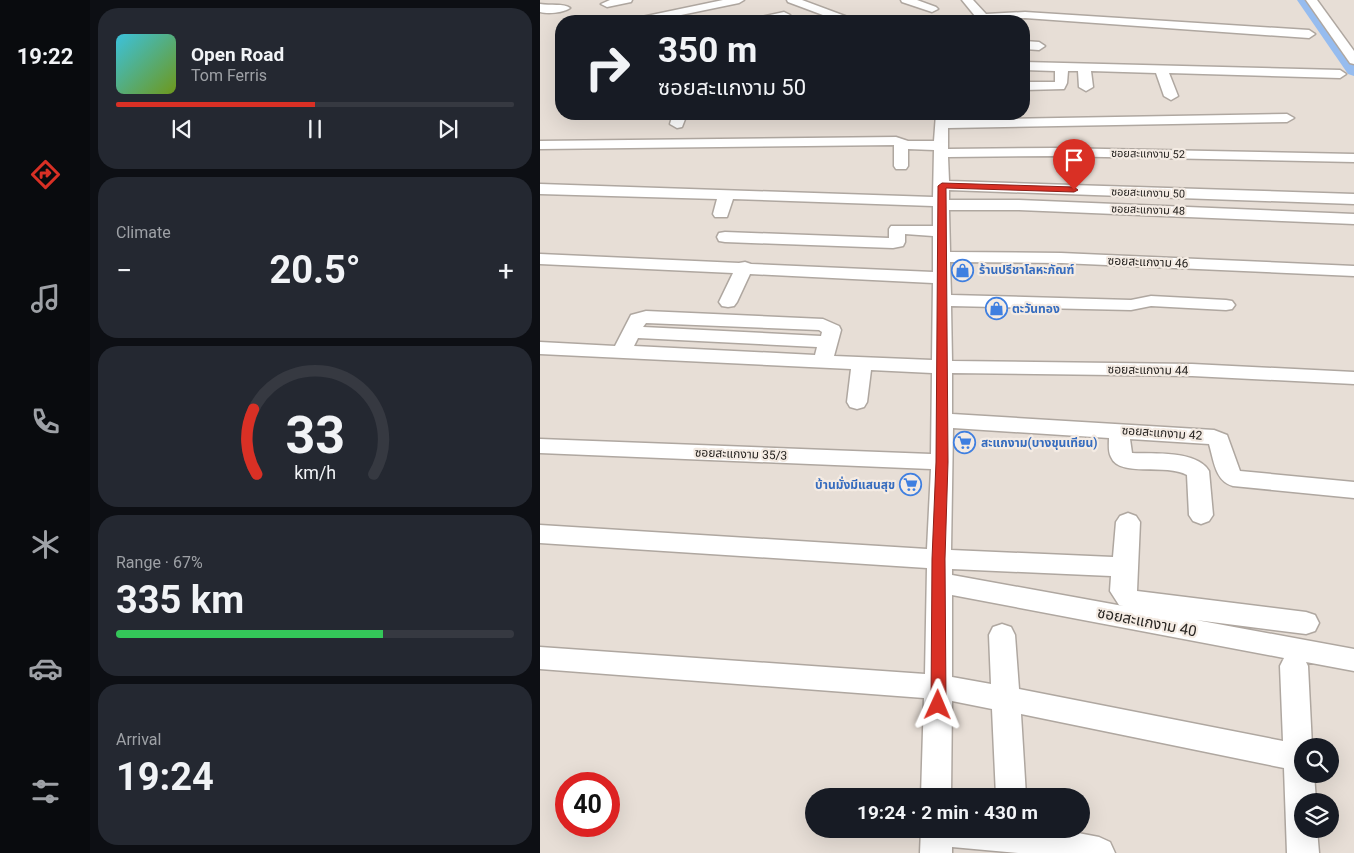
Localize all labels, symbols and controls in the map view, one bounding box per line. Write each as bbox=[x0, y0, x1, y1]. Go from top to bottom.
text: 350 m bbox=[658, 30, 757, 71]
icon: right bbox=[575, 35, 640, 100]
text: Open Road bbox=[191, 43, 284, 66]
text: 19:22 bbox=[17, 44, 73, 69]
text: Tom Ferris bbox=[191, 66, 267, 85]
text: ซอยสะแกงาม 50 bbox=[658, 75, 806, 100]
icon: previous bbox=[168, 115, 196, 143]
icon: pause bbox=[301, 115, 329, 143]
icon: next bbox=[434, 115, 462, 143]
pin bbox=[1053, 139, 1095, 190]
icon: arrive bbox=[1060, 146, 1088, 174]
street label: ซอยสะแกงาม 52 bbox=[1111, 147, 1185, 161]
icon: directions bbox=[28, 157, 63, 192]
street label: ซอยสะแกงาม 50 bbox=[1111, 185, 1185, 201]
street label: ซอยสะแกงาม 48 bbox=[1111, 202, 1185, 218]
text: Climate bbox=[116, 223, 171, 242]
text: 20.5° bbox=[269, 248, 361, 292]
text: − bbox=[116, 254, 132, 287]
text: + bbox=[498, 254, 514, 287]
street label: ซอยสะแกงาม 46 bbox=[1107, 254, 1189, 270]
shop icon: ร้านปรีชาโลหะภัณฑ์ bbox=[951, 258, 975, 282]
place label: ร้านปรีชาโลหะภัณฑ์ bbox=[979, 263, 1074, 277]
icon: music bbox=[28, 281, 63, 316]
shop icon: ตะวันทอง bbox=[984, 297, 1008, 321]
place label: ตะวันทอง bbox=[1012, 302, 1060, 316]
street label: ซอยสะแกงาม 44 bbox=[1107, 362, 1189, 378]
icon: phone bbox=[28, 404, 63, 439]
text: 33 bbox=[285, 405, 345, 466]
street label: ซอยสะแกงาม 42 bbox=[1121, 423, 1203, 443]
supermarket icon: สะแกงาม(บางขุนเทียน) bbox=[953, 431, 977, 455]
place label: สะแกงาม(บางขุนเทียน) bbox=[981, 436, 1098, 450]
street label: ซอยสะแกงาม 35/3 bbox=[695, 445, 787, 463]
text: km/h bbox=[294, 462, 336, 483]
supermarket icon: บ้านมั่งมีแสนสุข bbox=[899, 473, 923, 497]
place label: บ้านมั่งมีแสนสุข bbox=[815, 476, 895, 492]
icon: climate bbox=[28, 527, 63, 562]
text: Range · 67% bbox=[116, 553, 203, 572]
text: 335 km bbox=[116, 578, 244, 622]
street label: ซอยสะแกงาม 40 bbox=[1096, 604, 1198, 640]
icon: car bbox=[28, 651, 63, 686]
position arrow bbox=[911, 678, 963, 730]
text: Arrival bbox=[116, 730, 161, 749]
map controls bbox=[1294, 738, 1339, 838]
button: search bbox=[1294, 738, 1339, 783]
text: 19:24 bbox=[116, 755, 214, 799]
speed limit sign: 40 bbox=[555, 772, 620, 837]
icon: filters bbox=[28, 774, 63, 809]
button: layers bbox=[1294, 793, 1339, 838]
text: 19:24 · 2 min · 430 m bbox=[857, 801, 1038, 824]

